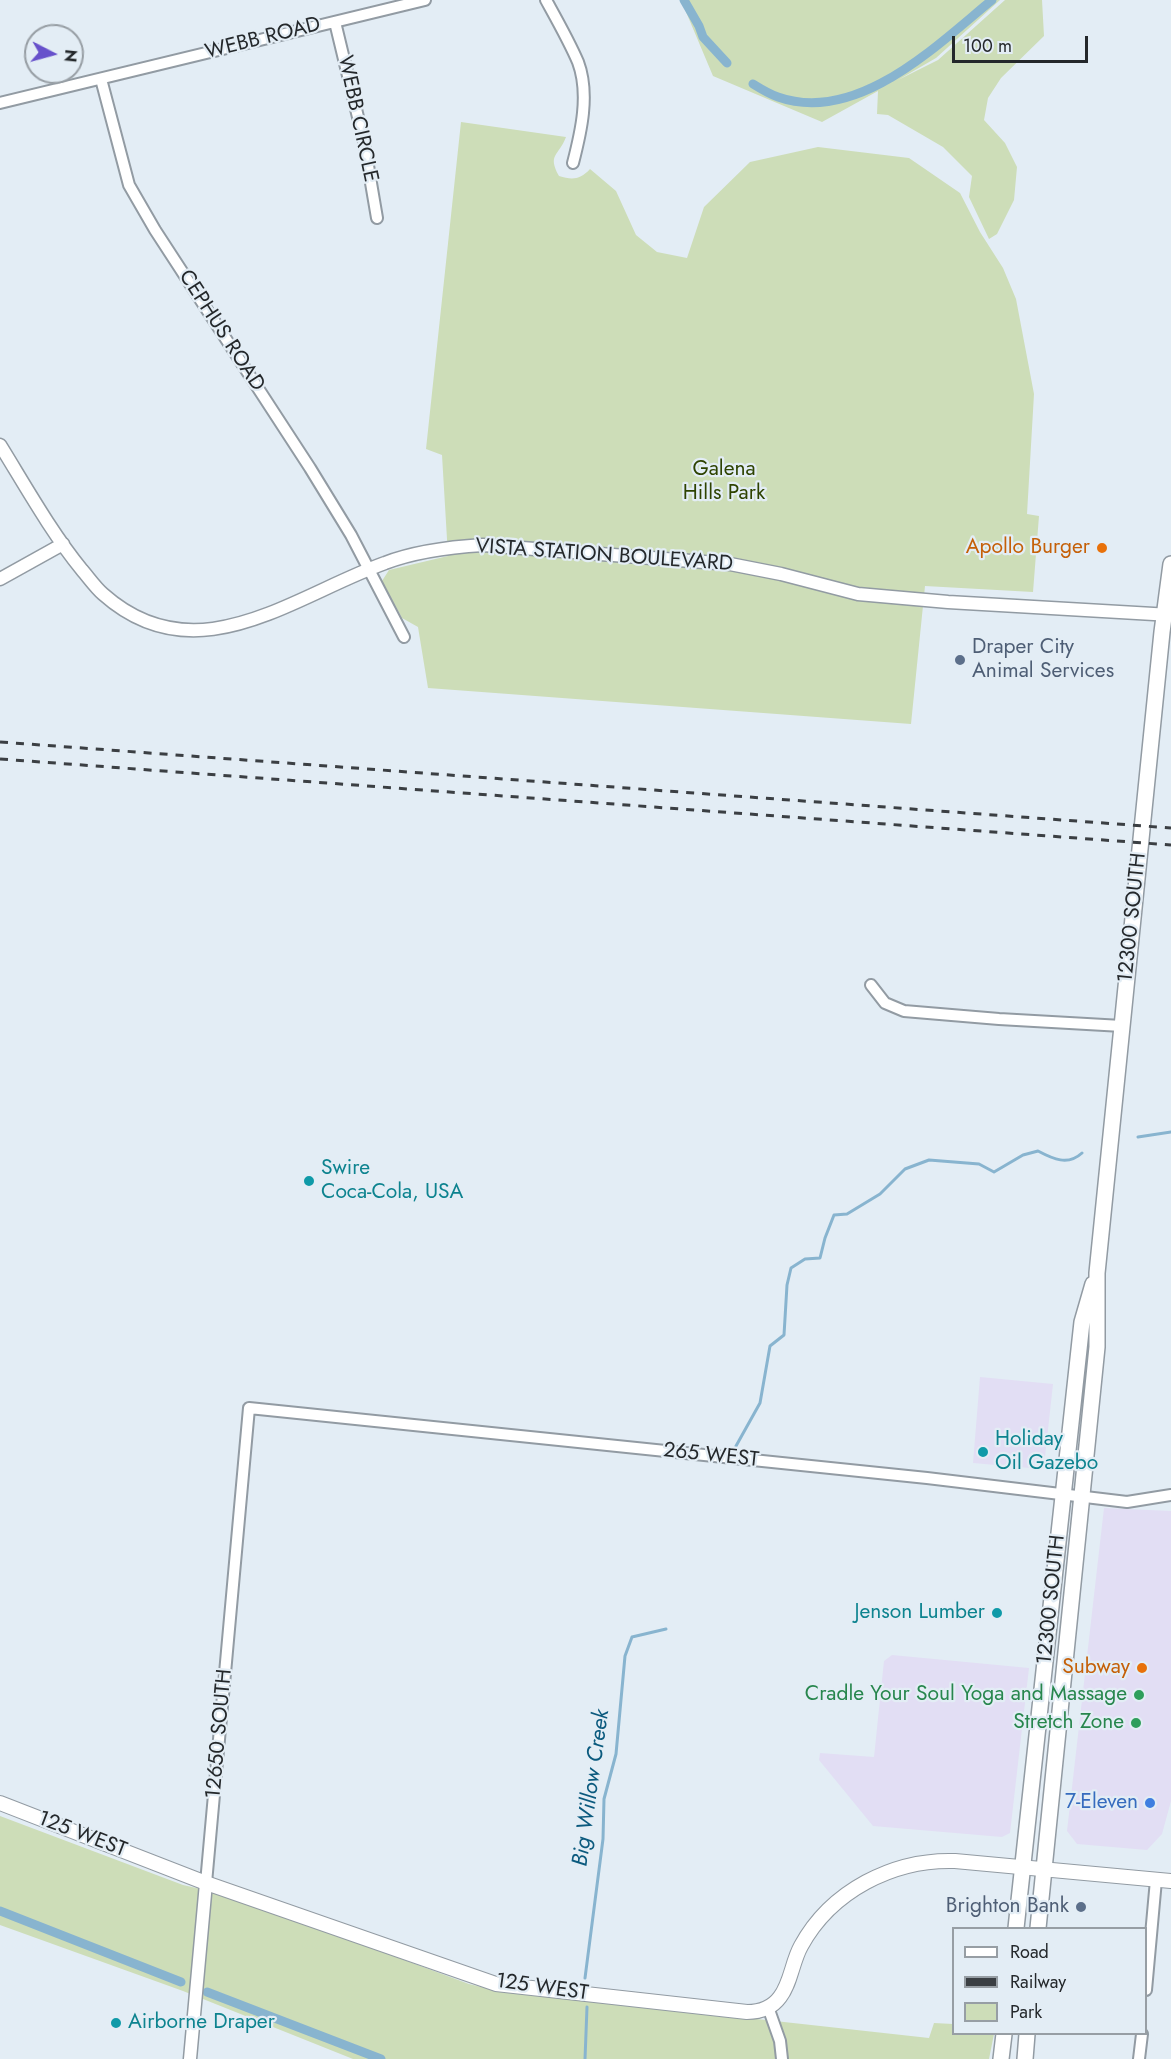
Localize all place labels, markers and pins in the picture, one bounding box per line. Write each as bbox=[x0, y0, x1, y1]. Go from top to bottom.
place label: Apollo Burger bbox=[966, 535, 1090, 561]
marker: Apollo Burger bbox=[1095, 541, 1109, 555]
place label: Draper City Animal Services bbox=[972, 635, 1114, 685]
marker: Draper City Animal Services bbox=[953, 653, 967, 667]
place label: Swire Coca-Cola, USA bbox=[321, 1156, 463, 1206]
marker: Swire Coca-Cola, USA bbox=[302, 1174, 316, 1188]
place label: Holiday Oil Gazebo bbox=[995, 1427, 1098, 1477]
marker: Holiday Oil Gazebo bbox=[976, 1445, 990, 1459]
place label: Jenson Lumber bbox=[854, 1600, 985, 1626]
marker: Jenson Lumber bbox=[990, 1606, 1004, 1620]
place label: Subway bbox=[1062, 1655, 1130, 1681]
marker: Subway bbox=[1135, 1661, 1149, 1675]
place label: Cradle Your Soul Yoga and Massage bbox=[805, 1682, 1127, 1708]
marker: Cradle Your Soul Yoga and Massage bbox=[1132, 1688, 1146, 1702]
place label: Stretch Zone bbox=[1013, 1710, 1124, 1736]
marker: Stretch Zone bbox=[1129, 1716, 1143, 1730]
place label: 7-Eleven bbox=[1065, 1790, 1138, 1816]
marker: 7-Eleven bbox=[1143, 1796, 1157, 1810]
place label: Brighton Bank bbox=[946, 1894, 1069, 1920]
marker: Brighton Bank bbox=[1074, 1900, 1088, 1914]
place label: Airborne Draper bbox=[128, 2010, 275, 2036]
marker: Airborne Draper bbox=[109, 2016, 123, 2030]

